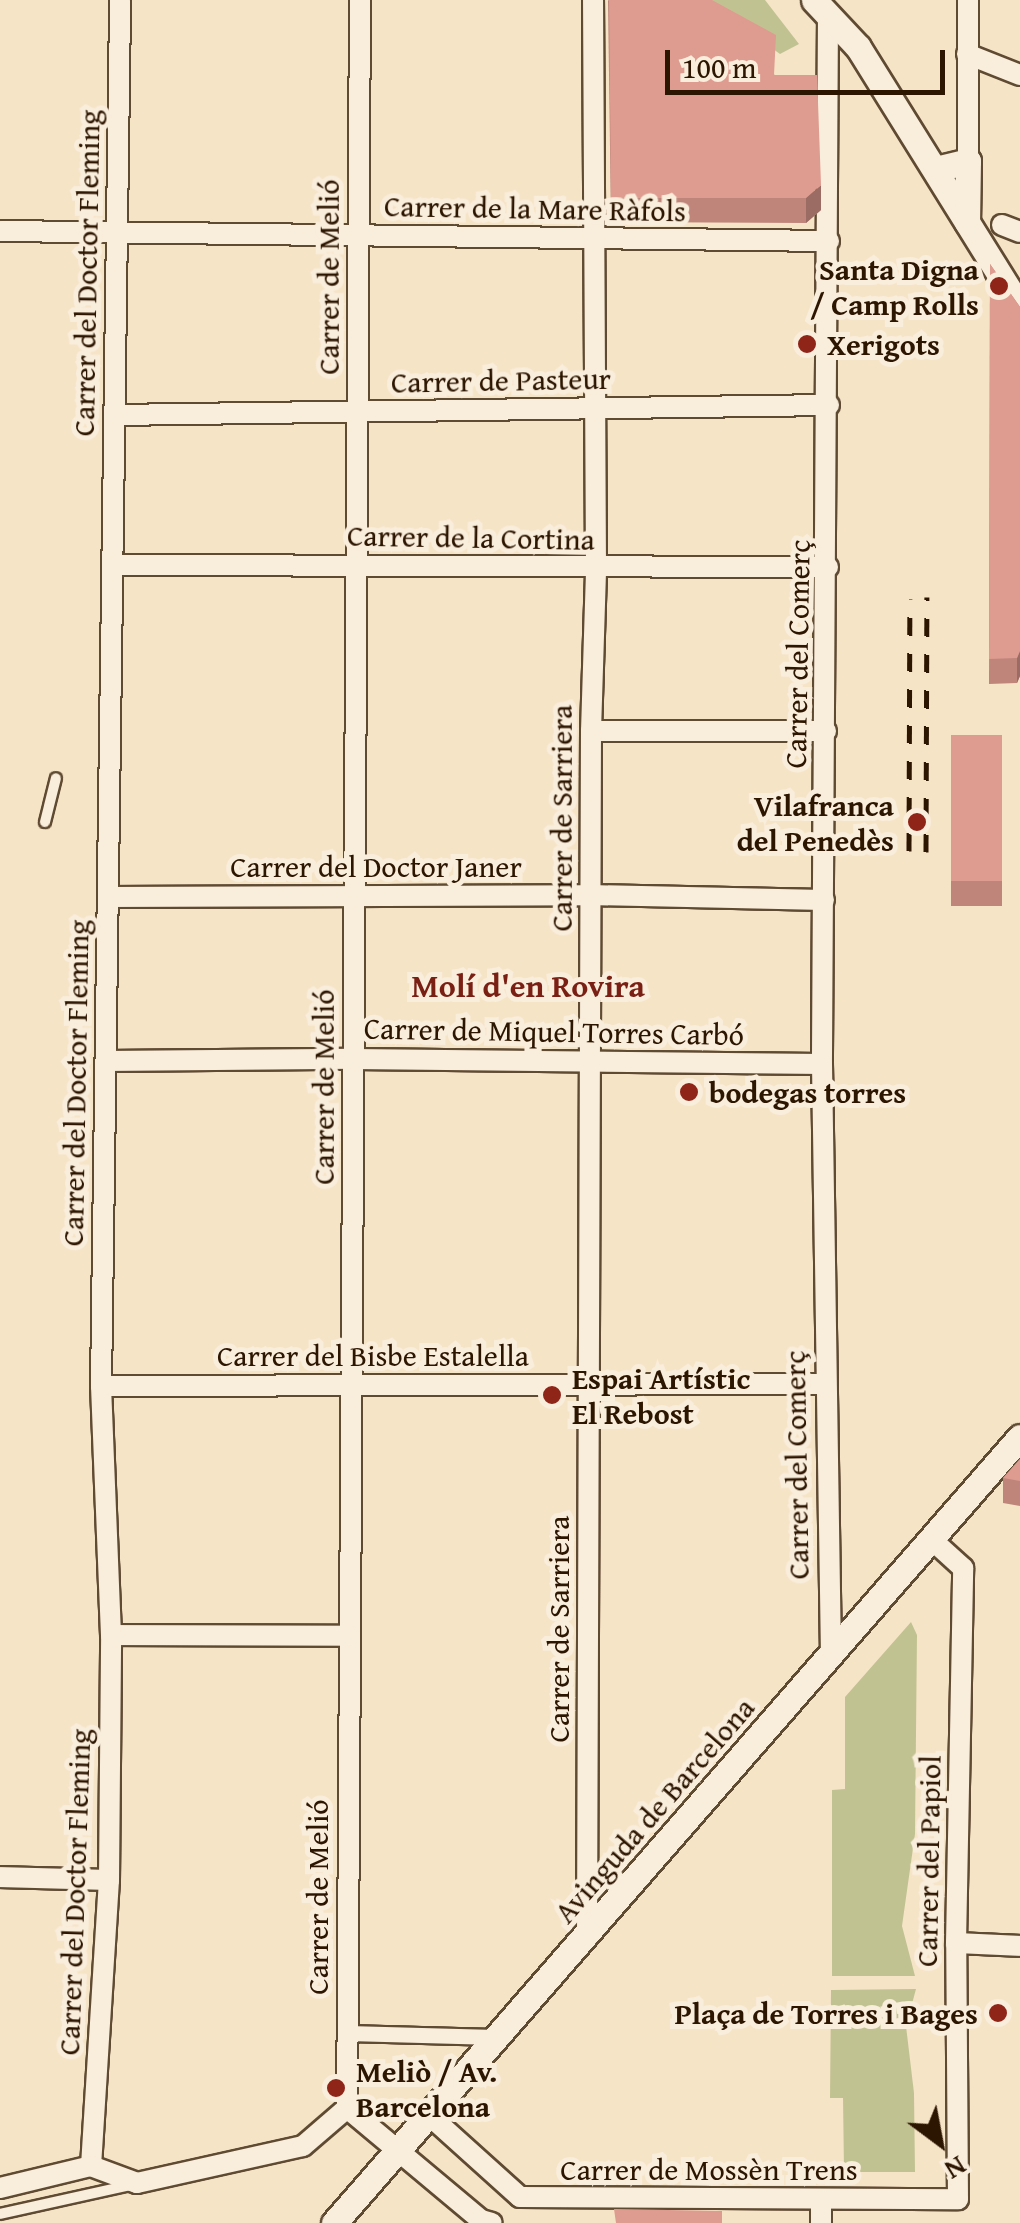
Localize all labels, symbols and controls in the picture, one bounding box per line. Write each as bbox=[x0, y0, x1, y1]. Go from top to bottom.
scale bar bbox=[670, 30, 950, 92]
text: 100 m bbox=[682, 45, 756, 89]
street label: Carrer del Doctor Fleming bbox=[65, 109, 107, 437]
street label: Carrer de Melió bbox=[310, 179, 346, 375]
street label: Carrer de la Mare Ràfols bbox=[384, 187, 686, 229]
place label: Santa Digna / Camp Rolls bbox=[810, 251, 979, 322]
marker: Santa Digna / Camp Rolls bbox=[988, 275, 1010, 297]
place label: Xerigots bbox=[827, 326, 940, 362]
marker: Xerigots bbox=[796, 333, 818, 355]
street label: Carrer de Pasteur bbox=[391, 360, 611, 400]
street label: Carrer de la Cortina bbox=[347, 517, 595, 557]
street label: Carrer del Comerç bbox=[777, 539, 817, 769]
street label: Carrer de Sarriera bbox=[543, 705, 579, 931]
place label: Vilafranca del Penedès bbox=[737, 787, 894, 858]
marker: Vilafranca del Penedès bbox=[904, 809, 930, 835]
street label: Carrer del Doctor Janer bbox=[230, 848, 522, 884]
street label: Carrer del Doctor Fleming bbox=[54, 919, 96, 1247]
district label: Molí d'en Rovira bbox=[411, 967, 645, 1005]
street label: Carrer de Melió bbox=[305, 989, 341, 1185]
street label: Carrer de Miquel Torres Carbó bbox=[364, 1010, 744, 1052]
place label: bodegas torres bbox=[709, 1074, 906, 1110]
marker: bodegas torres bbox=[678, 1081, 700, 1103]
street label: Carrer del Bisbe Estalella bbox=[217, 1337, 529, 1373]
street label: Carrer del Comerç bbox=[776, 1350, 816, 1580]
place label: Espai Artístic El Rebost bbox=[572, 1360, 750, 1430]
marker: Espai Artístic El Rebost bbox=[541, 1384, 563, 1406]
street label: Carrer de Sarriera bbox=[540, 1516, 576, 1742]
street label: Avinguda de Barcelona bbox=[546, 1690, 762, 1930]
street label: Carrer del Doctor Fleming bbox=[50, 1728, 98, 2056]
street label: Carrer del Papiol bbox=[908, 1755, 948, 1967]
street label: Carrer de Melió bbox=[299, 1799, 335, 1995]
place label: Plaça de Torres i Bages bbox=[674, 1995, 978, 2031]
marker: Plaça de Torres i Bages bbox=[987, 2002, 1009, 2024]
place label: Meliò / Av. Barcelona bbox=[356, 2053, 497, 2124]
marker: Meliò / Av. Barcelona bbox=[325, 2077, 347, 2099]
north arrow bbox=[890, 2093, 990, 2193]
text: N bbox=[937, 2147, 975, 2191]
street label: Carrer de Mossèn Trens bbox=[560, 2151, 858, 2187]

